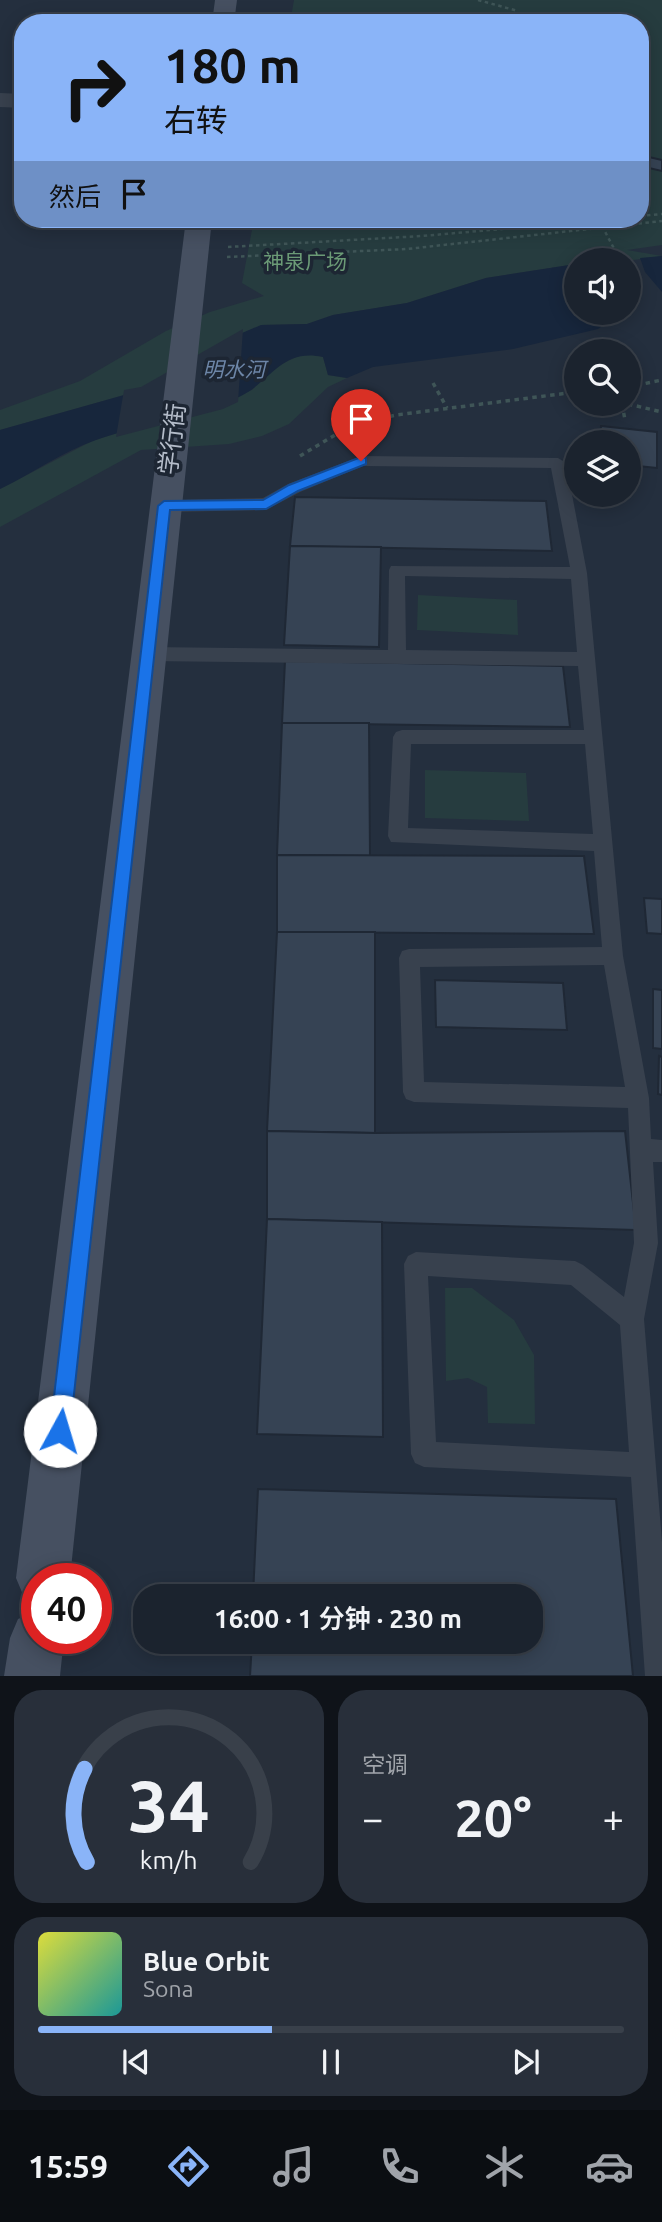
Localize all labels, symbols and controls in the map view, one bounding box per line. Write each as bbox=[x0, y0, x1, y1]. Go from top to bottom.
text: 180 m bbox=[164, 37, 301, 92]
icon: right bbox=[49, 42, 140, 133]
text: 右转 bbox=[164, 102, 228, 138]
icon: arrive bbox=[115, 175, 153, 213]
text: 然后 bbox=[49, 182, 101, 211]
map controls bbox=[564, 248, 641, 507]
button: sound bbox=[564, 248, 641, 325]
park label: 神泉广场 bbox=[263, 249, 347, 273]
button: search bbox=[564, 339, 641, 416]
water label: 明水河 bbox=[203, 357, 269, 381]
pin bbox=[331, 389, 391, 461]
icon: arrive bbox=[342, 400, 380, 438]
street label: 学行街 bbox=[154, 402, 190, 476]
button: layers bbox=[564, 430, 641, 507]
position arrow bbox=[23, 1394, 97, 1468]
speed limit sign: 40 bbox=[21, 1563, 112, 1654]
text: 16:00 · 1 分钟 · 230 m bbox=[214, 1604, 462, 1633]
text: 空调 bbox=[362, 1752, 408, 1777]
text: 34 bbox=[128, 1765, 210, 1847]
text: 20° bbox=[454, 1789, 532, 1847]
text: − bbox=[362, 1797, 383, 1839]
text: + bbox=[603, 1797, 624, 1839]
text: km/h bbox=[140, 1846, 198, 1874]
text: Blue Orbit bbox=[143, 1947, 270, 1976]
text: Sona bbox=[143, 1976, 193, 2001]
icon: previous bbox=[117, 2043, 155, 2081]
icon: pause bbox=[312, 2043, 350, 2081]
icon: next bbox=[507, 2043, 545, 2081]
icon: directions bbox=[164, 2142, 213, 2191]
icon: music bbox=[269, 2142, 318, 2191]
icon: phone bbox=[375, 2142, 424, 2191]
icon: climate bbox=[480, 2142, 529, 2191]
icon: car bbox=[585, 2142, 634, 2191]
text: 15:59 bbox=[28, 2148, 108, 2184]

